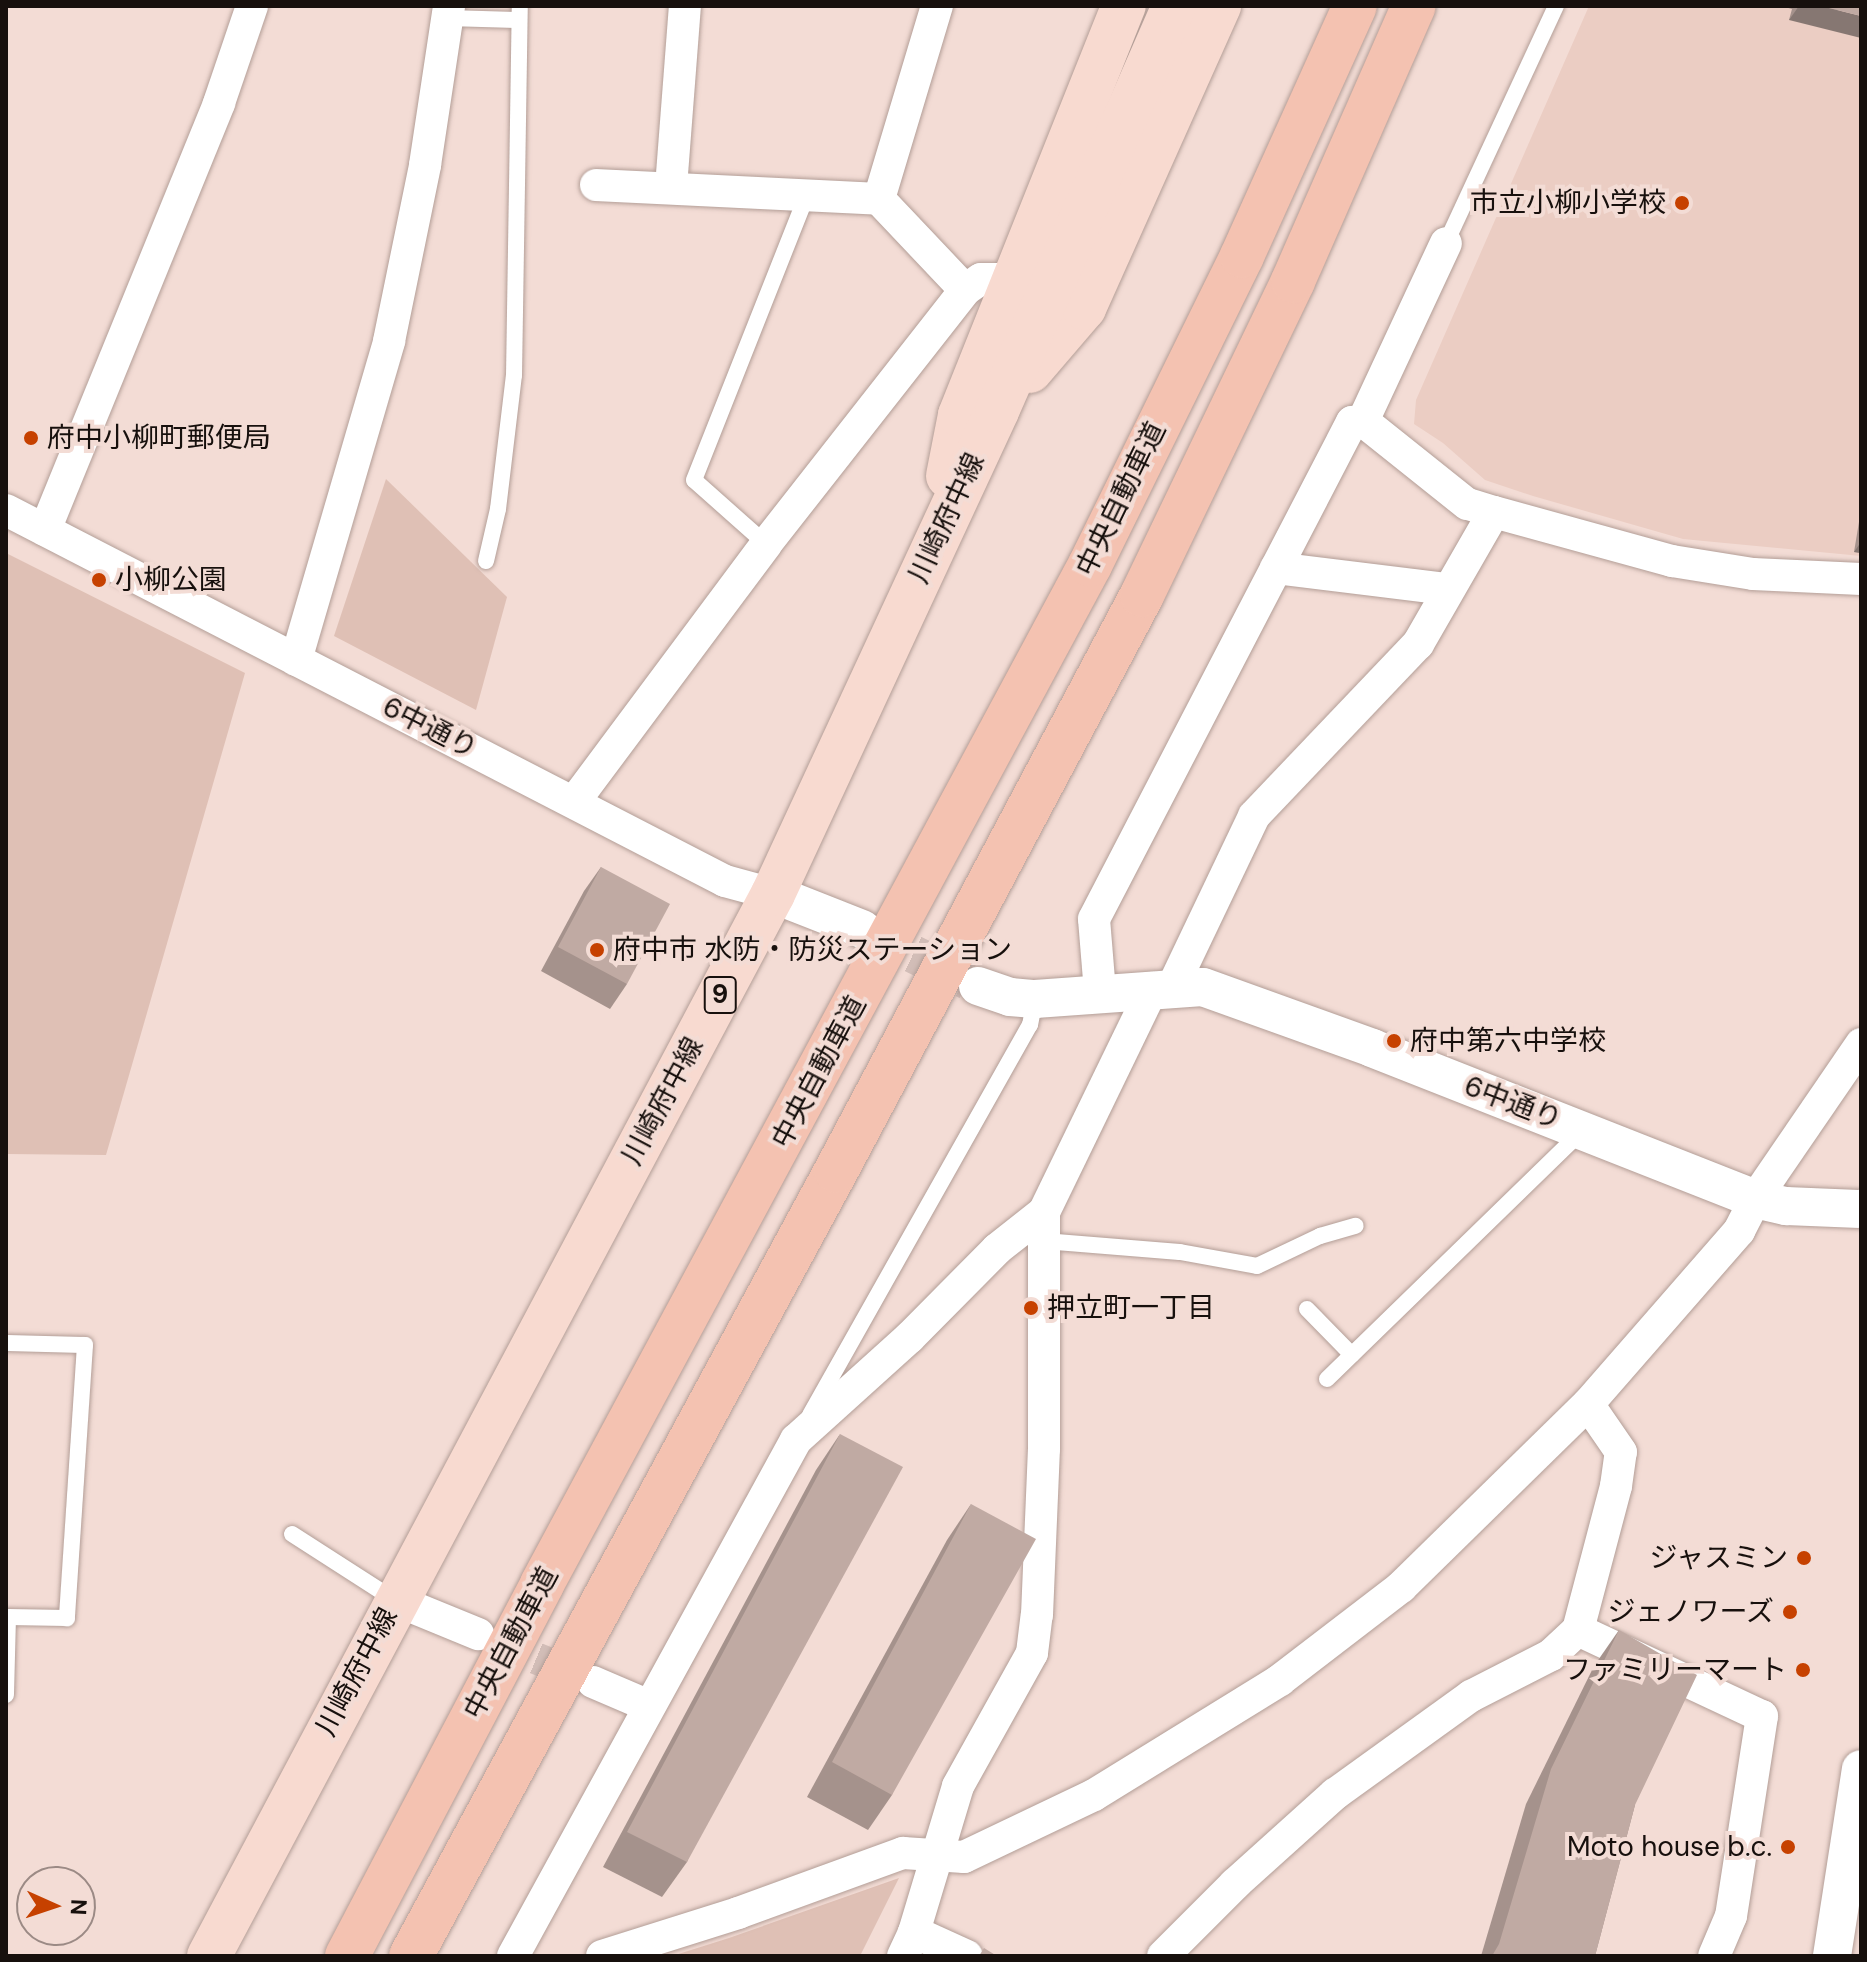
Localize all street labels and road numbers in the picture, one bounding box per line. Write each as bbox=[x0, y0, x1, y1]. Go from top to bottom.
street label: 中央自動車道 bbox=[1069, 416, 1173, 582]
street label: 川崎府中線 bbox=[902, 447, 992, 589]
street label: 6中通り bbox=[377, 690, 483, 766]
road number: 9 bbox=[702, 973, 738, 1017]
street label: 中央自動車道 bbox=[765, 990, 873, 1154]
street label: 川崎府中線 bbox=[615, 1031, 711, 1171]
street label: 6中通り bbox=[1460, 1069, 1566, 1137]
street label: 中央自動車道 bbox=[457, 1561, 565, 1725]
street label: 川崎府中線 bbox=[309, 1602, 405, 1742]

